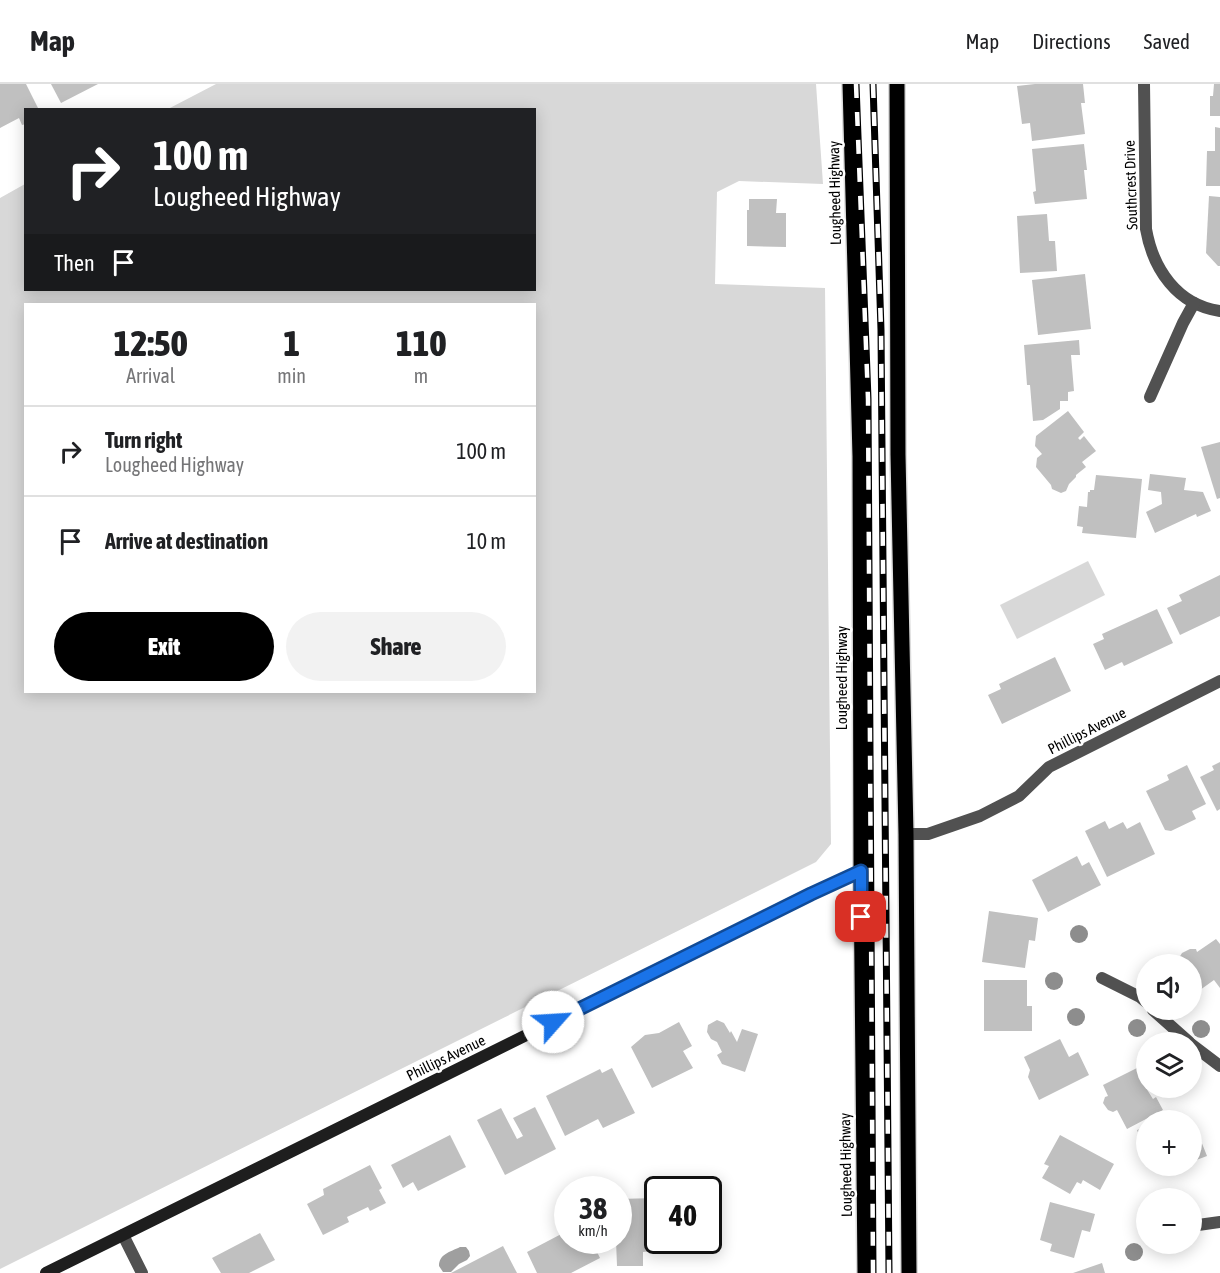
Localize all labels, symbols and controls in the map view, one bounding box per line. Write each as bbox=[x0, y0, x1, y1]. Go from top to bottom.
text: Map bbox=[30, 25, 75, 57]
text: Map bbox=[965, 29, 999, 53]
text: Directions bbox=[1032, 29, 1111, 53]
text: Saved bbox=[1144, 29, 1190, 53]
text: 100 m bbox=[153, 131, 248, 179]
icon: right bbox=[54, 132, 132, 210]
street label: Southcrest Drive bbox=[1120, 140, 1141, 230]
street label: Lougheed Highway bbox=[825, 141, 844, 245]
text: Lougheed Highway bbox=[153, 181, 341, 212]
icon: arrive bbox=[107, 246, 140, 279]
text: Then bbox=[54, 250, 95, 276]
text: 12:50 bbox=[114, 322, 188, 364]
text: 1 bbox=[283, 322, 300, 364]
text: 110 bbox=[396, 322, 446, 364]
text: Arrival bbox=[126, 364, 175, 387]
text: min bbox=[277, 364, 306, 387]
text: m bbox=[414, 364, 428, 387]
text: Turn right bbox=[105, 427, 182, 453]
icon: right bbox=[54, 435, 87, 468]
text: 100 m bbox=[456, 438, 506, 464]
text: Lougheed Highway bbox=[105, 453, 244, 476]
icon: arrive bbox=[54, 525, 87, 558]
text: Arrive at destination bbox=[105, 528, 268, 554]
text: 10 m bbox=[466, 528, 506, 554]
button: Exit bbox=[54, 612, 274, 681]
button: Share bbox=[286, 612, 506, 681]
street label: Lougheed Highway bbox=[833, 626, 850, 730]
street label: Phillips Avenue bbox=[1045, 703, 1129, 758]
pin bbox=[835, 891, 886, 942]
icon: arrive bbox=[844, 900, 877, 933]
map controls bbox=[1136, 954, 1202, 1254]
button: sound bbox=[1136, 954, 1202, 1020]
position arrow bbox=[521, 990, 585, 1054]
street label: Phillips Avenue bbox=[404, 1031, 488, 1084]
button: layers bbox=[1136, 1032, 1202, 1098]
button: + bbox=[1136, 1110, 1202, 1176]
street label: Lougheed Highway bbox=[836, 1113, 855, 1217]
speed limit sign: 40 bbox=[644, 1176, 722, 1254]
button: − bbox=[1136, 1188, 1202, 1254]
text: 38 bbox=[579, 1191, 607, 1225]
text: km/h bbox=[578, 1222, 608, 1239]

